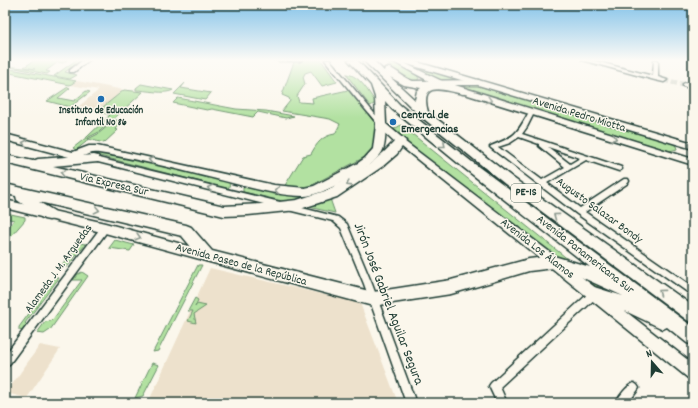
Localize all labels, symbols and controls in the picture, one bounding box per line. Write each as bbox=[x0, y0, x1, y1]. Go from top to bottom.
street label: Avenida Pedro Miotta bbox=[530, 93, 628, 137]
marker: Instituto de Educación Infantil No 86 bbox=[96, 94, 106, 104]
one-way arrow bbox=[486, 95, 493, 104]
place label: Instituto de Educación Infantil No 86 bbox=[59, 104, 144, 130]
place label: Central de Emergencias bbox=[401, 107, 458, 138]
marker: Central de Emergencias bbox=[388, 117, 398, 127]
one-way arrow bbox=[610, 133, 617, 142]
one-way arrow bbox=[22, 139, 29, 147]
one-way arrow bbox=[438, 140, 446, 147]
one-way arrow bbox=[148, 156, 155, 165]
one-way arrow bbox=[60, 169, 67, 178]
street label: Via Expresa Sur bbox=[78, 169, 150, 201]
street label: Augusto Salazar Bondy bbox=[552, 174, 647, 249]
one-way arrow bbox=[346, 179, 353, 187]
one-way arrow bbox=[207, 184, 214, 192]
road number: PE-1S bbox=[511, 184, 541, 202]
one-way arrow bbox=[274, 186, 280, 195]
one-way arrow bbox=[94, 206, 101, 214]
street label: Avenida Panamericana Sur bbox=[532, 211, 638, 299]
one-way arrow bbox=[554, 214, 561, 221]
street label: Avenida Los Álamos bbox=[496, 215, 578, 283]
street label: Jirón José Gabriel Aguilar Segura bbox=[348, 220, 428, 388]
street label: Alameda J. M. Arguedas bbox=[21, 221, 97, 317]
one-way arrow bbox=[134, 232, 141, 241]
street label: Avenida Paseo de la República bbox=[173, 239, 309, 291]
one-way arrow bbox=[659, 290, 666, 297]
north arrow bbox=[632, 342, 672, 382]
text: N bbox=[644, 346, 655, 363]

